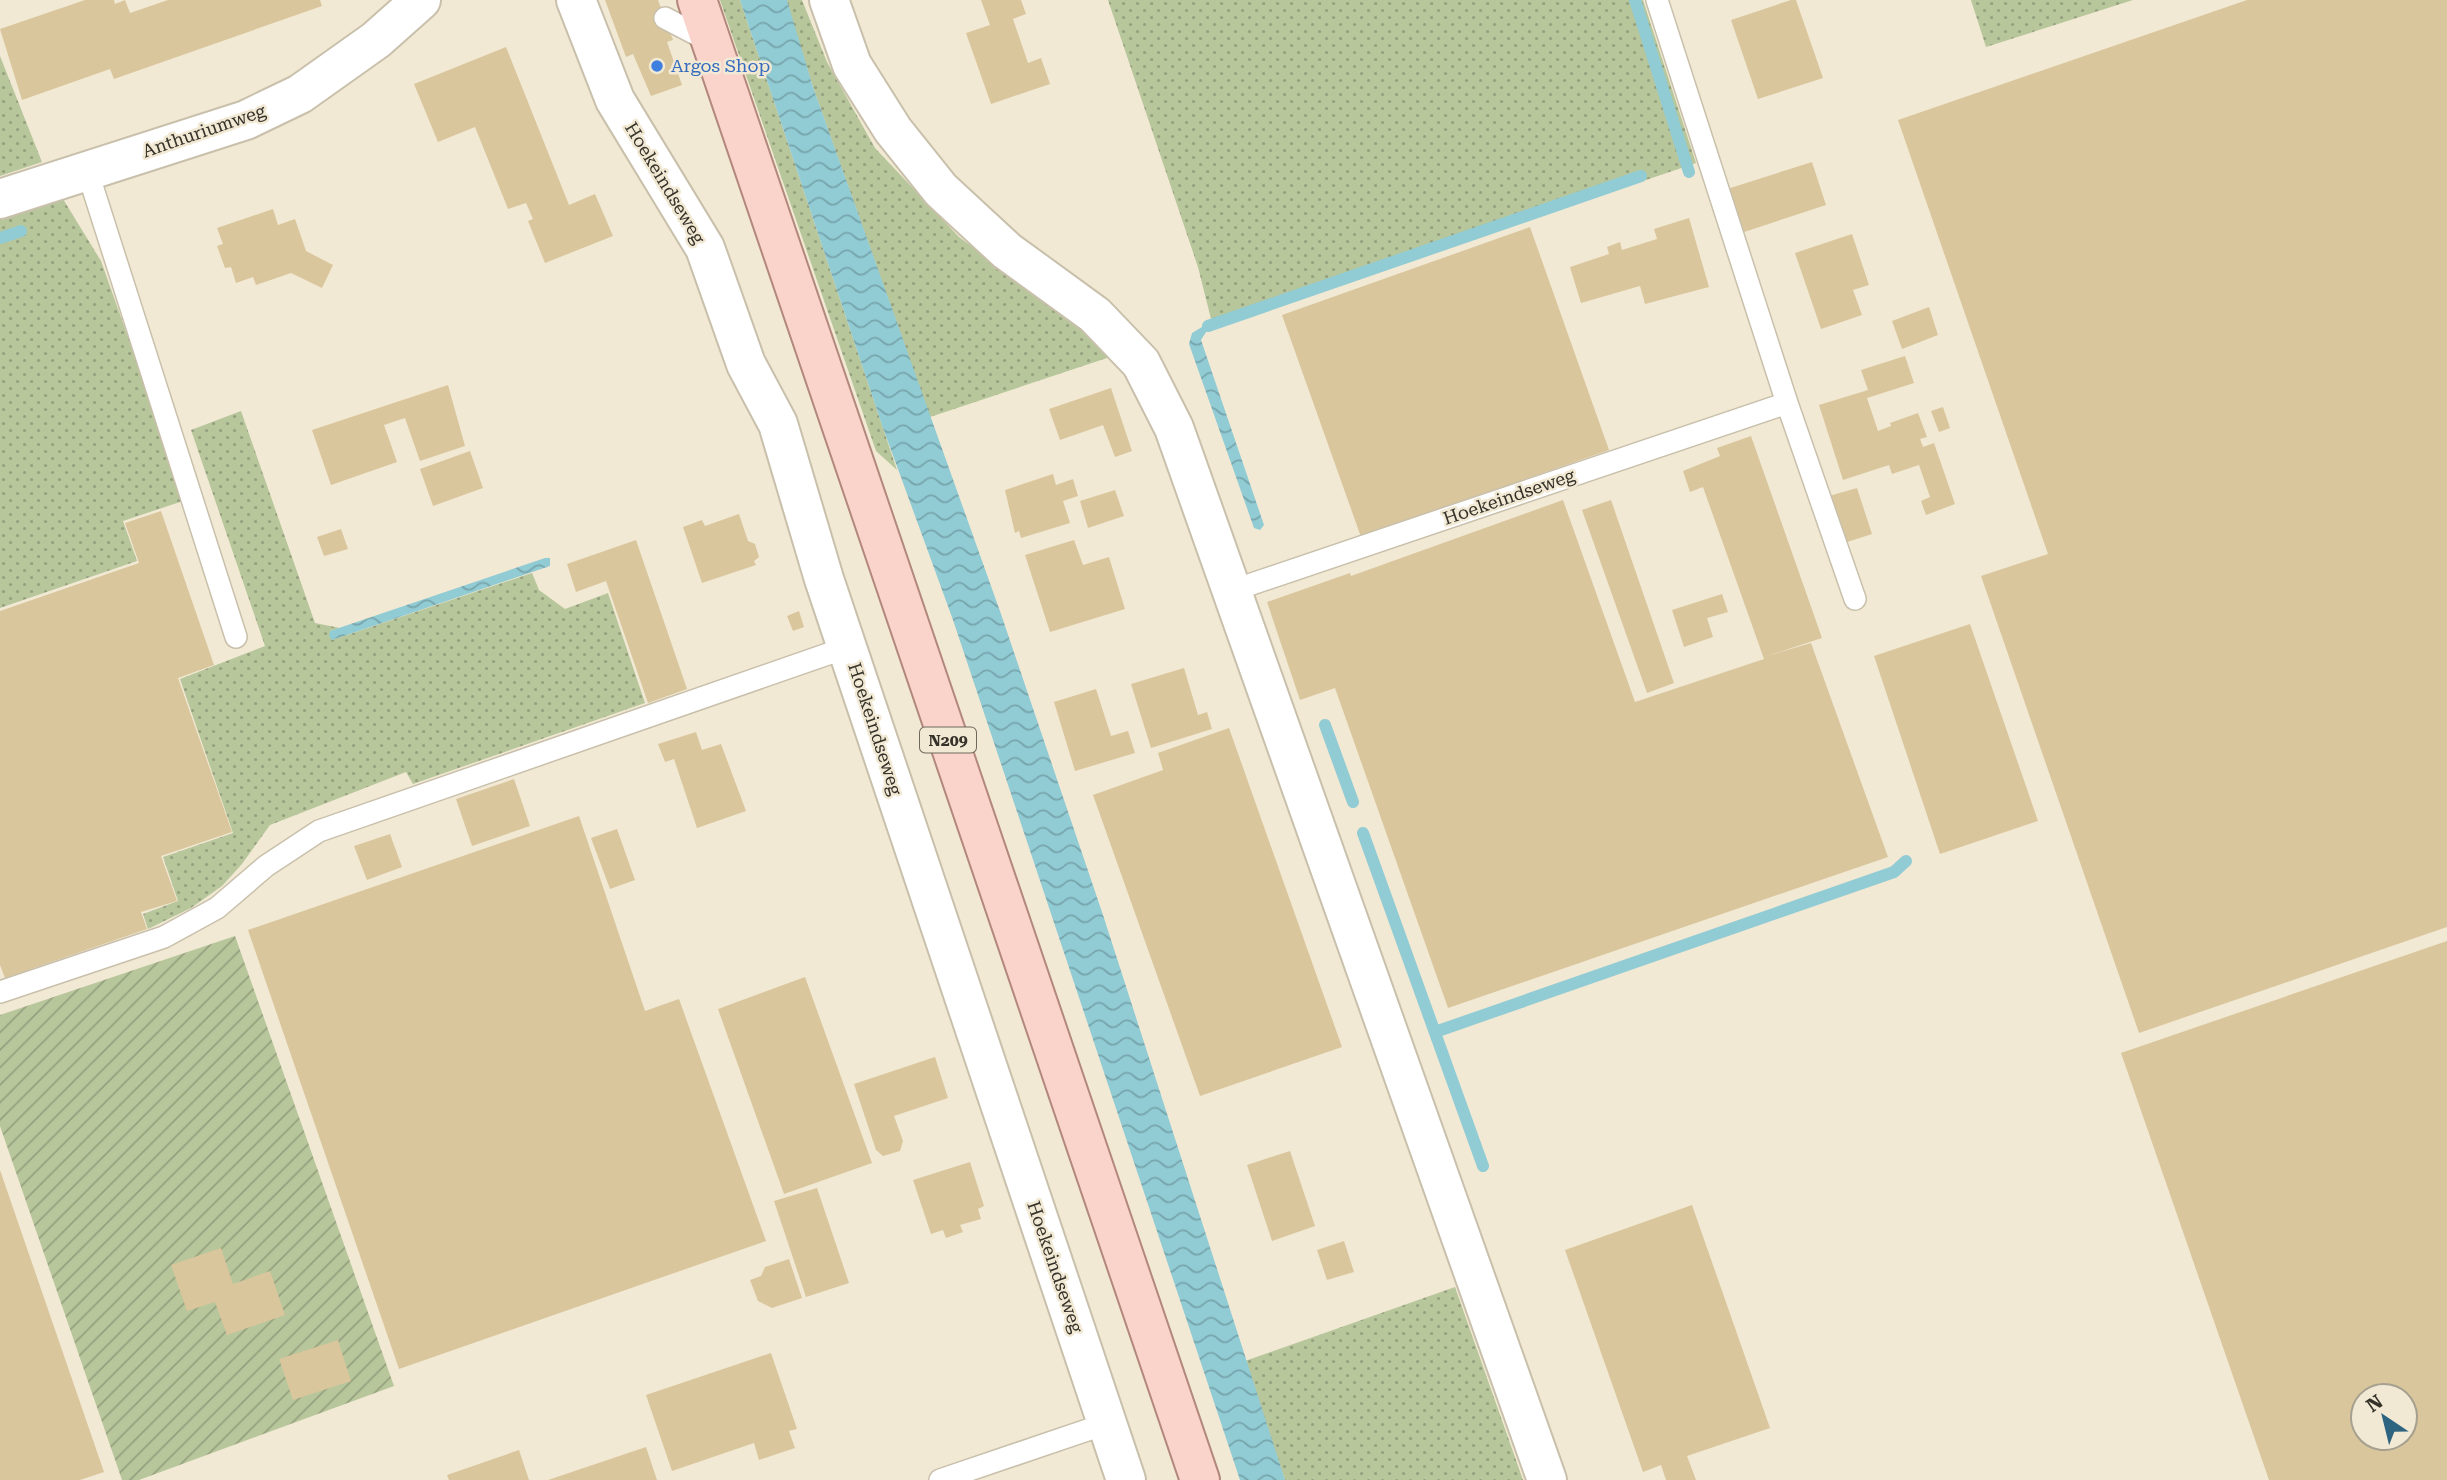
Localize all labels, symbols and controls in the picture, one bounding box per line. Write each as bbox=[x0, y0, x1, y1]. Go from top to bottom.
place label: Argos Shop bbox=[671, 55, 770, 76]
marker: Argos Shop bbox=[649, 58, 665, 74]
street label: Anthuriumweg bbox=[140, 99, 269, 161]
street label: Hoekeindseweg bbox=[621, 118, 710, 248]
street label: Hoekeindseweg bbox=[1440, 464, 1578, 529]
street label: Hoekeindseweg bbox=[844, 660, 907, 798]
road number: N209 bbox=[920, 727, 976, 752]
street label: Hoekeindseweg bbox=[1023, 1198, 1088, 1336]
north arrow bbox=[2349, 1382, 2419, 1452]
text: N bbox=[2362, 1390, 2387, 1417]

